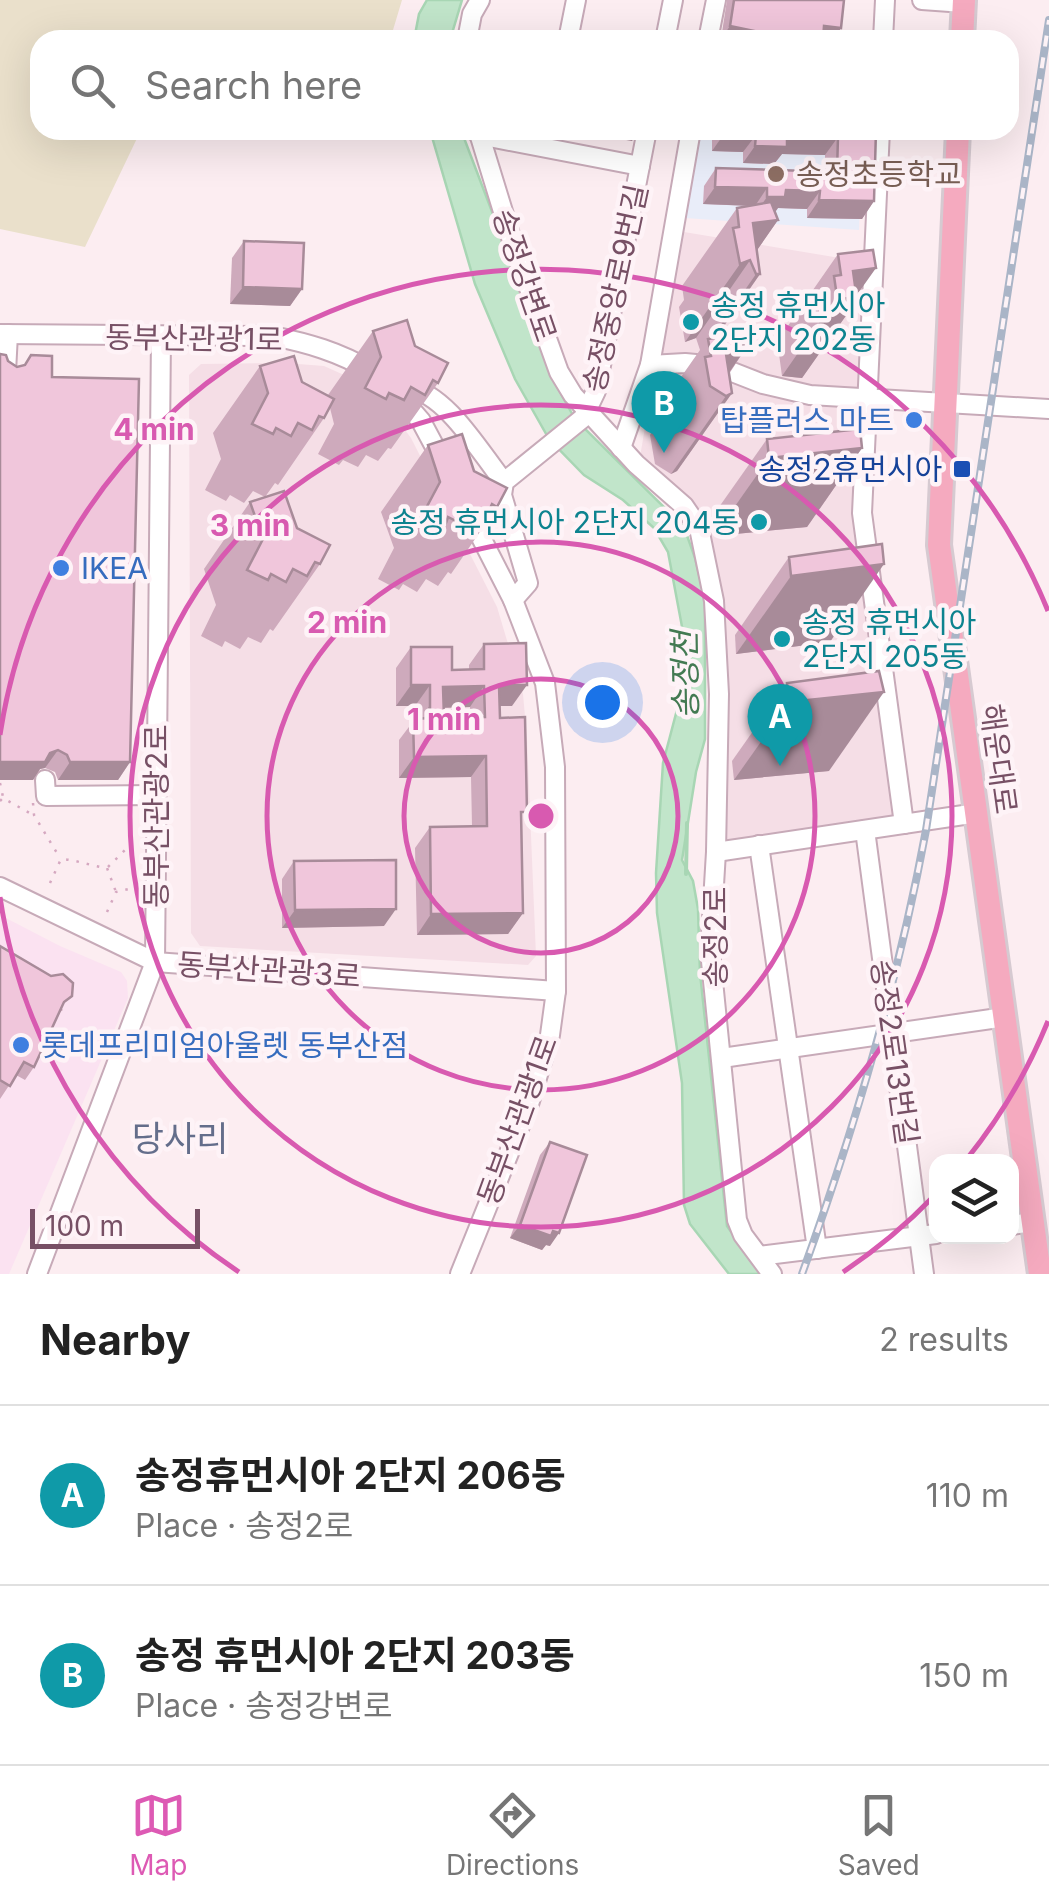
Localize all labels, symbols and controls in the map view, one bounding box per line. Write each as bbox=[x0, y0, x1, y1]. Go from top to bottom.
search box bbox=[30, 30, 1019, 140]
icon: search bbox=[65, 58, 120, 113]
text: Search here bbox=[145, 62, 362, 108]
place label: 송정초등학교 bbox=[796, 156, 962, 192]
marker: 송정초등학교 bbox=[765, 163, 787, 185]
street label: 송정중앙로9번길 bbox=[575, 181, 655, 395]
street label: 송정강변로 bbox=[486, 204, 564, 346]
place label: 송정 휴먼시아 2단지 202동 bbox=[711, 287, 885, 357]
marker: 송정 휴먼시아 2단지 202동 bbox=[680, 311, 702, 333]
street label: 동부산관광1로 bbox=[105, 318, 283, 358]
pin: B bbox=[632, 370, 696, 453]
place label: 탑플러스 마트 bbox=[720, 402, 894, 438]
marker: 탑플러스 마트 bbox=[903, 409, 925, 431]
text: 4 min bbox=[113, 411, 195, 447]
place label: 송정2휴먼시아 bbox=[758, 451, 942, 487]
marker: 송정2휴먼시아 bbox=[951, 458, 973, 480]
place label: 송정 휴먼시아 2단지 204동 bbox=[390, 504, 739, 540]
text: 3 min bbox=[210, 507, 290, 543]
marker: 송정 휴먼시아 2단지 204동 bbox=[748, 511, 770, 533]
place label: IKEA bbox=[81, 550, 148, 586]
marker: IKEA bbox=[50, 557, 72, 579]
text: 2 min bbox=[307, 604, 387, 640]
place label: 송정 휴먼시아 2단지 205동 bbox=[802, 604, 976, 674]
water label: 송정천 bbox=[665, 627, 705, 719]
marker: 송정 휴먼시아 2단지 205동 bbox=[771, 628, 793, 650]
your location bbox=[577, 677, 628, 728]
pin: A bbox=[748, 684, 812, 766]
text: 1 min bbox=[407, 701, 481, 737]
street label: 해운대로 bbox=[973, 702, 1025, 816]
street label: 동부산관광2로 bbox=[138, 724, 174, 908]
centre of rings bbox=[523, 798, 559, 834]
street label: 송정2로 bbox=[697, 886, 733, 988]
street label: 동부산관광3로 bbox=[176, 946, 362, 994]
street label: 송정2로13번길 bbox=[864, 957, 926, 1147]
place label: 롯데프리미엄아울렛 동부산점 bbox=[41, 1027, 408, 1063]
street label: 동부산관광1로 bbox=[470, 1030, 564, 1210]
marker: 롯데프리미엄아울렛 동부산점 bbox=[10, 1034, 32, 1056]
district label: 당사리 bbox=[132, 1117, 228, 1159]
map controls bbox=[929, 1154, 1019, 1244]
button: layers bbox=[929, 1154, 1019, 1244]
scale bar bbox=[30, 1204, 200, 1248]
text: 100 m bbox=[45, 1209, 124, 1243]
text: Nearby bbox=[40, 1314, 191, 1365]
text: 2 results bbox=[879, 1320, 1009, 1359]
text: 송정휴먼시아 2단지 206동 bbox=[135, 1452, 566, 1498]
text: A bbox=[61, 1476, 84, 1515]
text: 110 m bbox=[926, 1476, 1009, 1515]
text: Place · 송정2로 bbox=[135, 1506, 353, 1545]
text: 송정 휴먼시아 2단지 203동 bbox=[135, 1632, 575, 1678]
text: B bbox=[62, 1656, 83, 1695]
text: 150 m bbox=[919, 1656, 1009, 1695]
text: Place · 송정강변로 bbox=[135, 1686, 393, 1725]
tab: Map bbox=[129, 1788, 187, 1882]
tab: Directions bbox=[446, 1788, 579, 1882]
tab: Saved bbox=[838, 1788, 920, 1882]

